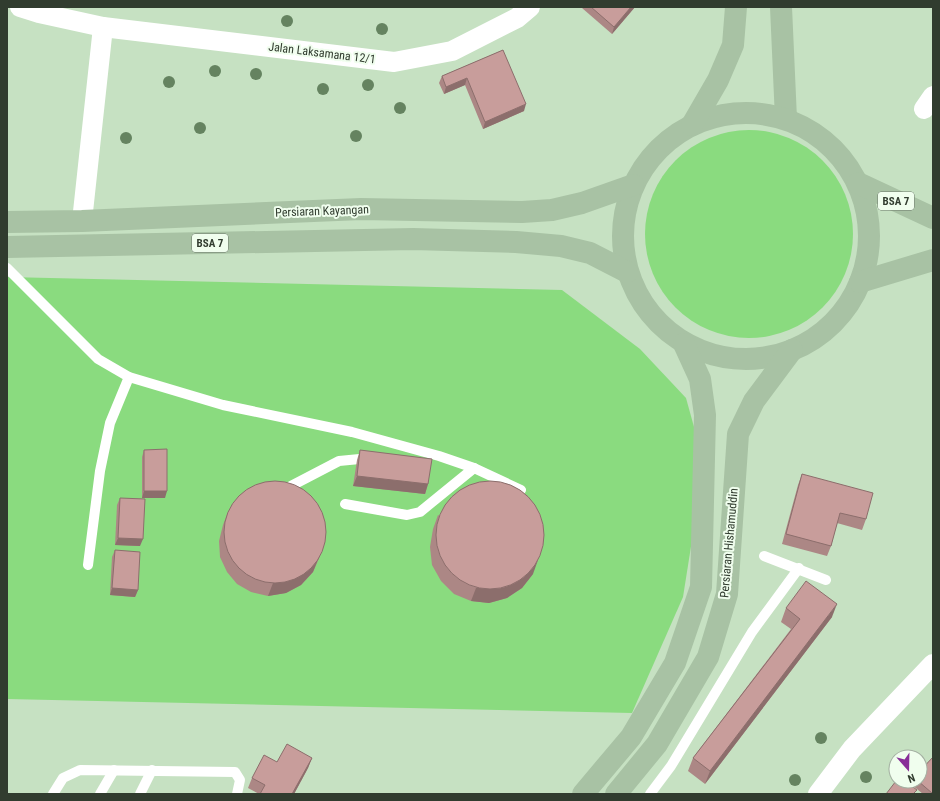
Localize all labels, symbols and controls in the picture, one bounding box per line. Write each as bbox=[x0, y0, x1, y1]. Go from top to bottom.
street label: Jalan Laksamana 12/1 bbox=[268, 39, 376, 67]
road number: BSA 7 bbox=[878, 192, 914, 210]
street label: Persiaran Kayangan bbox=[275, 202, 369, 220]
road number: BSA 7 bbox=[192, 234, 228, 252]
street label: Persiaran Hishamuddin bbox=[717, 487, 741, 598]
north arrow bbox=[888, 749, 928, 789]
text: N bbox=[906, 771, 917, 785]

